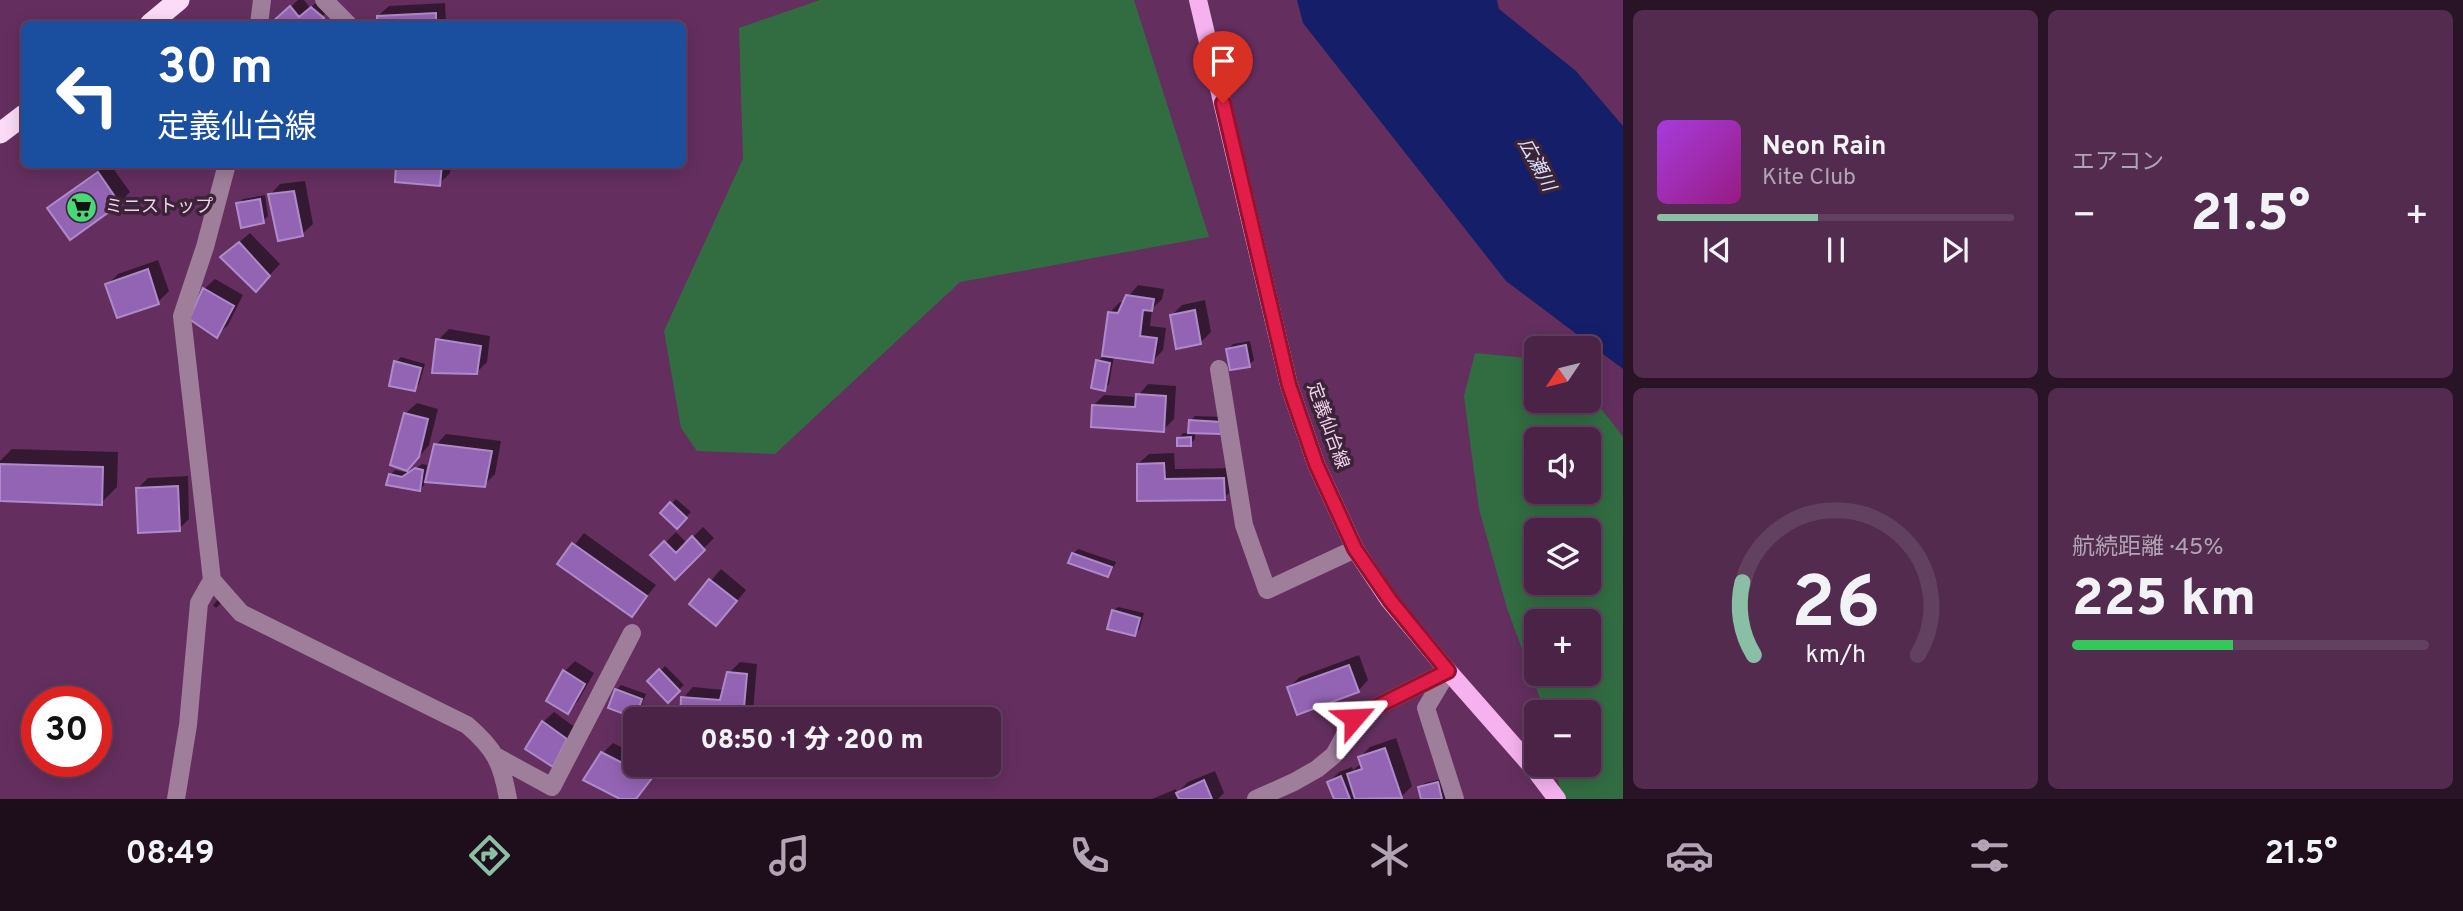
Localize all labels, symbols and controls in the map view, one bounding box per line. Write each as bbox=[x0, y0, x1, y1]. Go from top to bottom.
pin bbox=[1193, 31, 1253, 103]
text: 30 m bbox=[157, 39, 273, 101]
icon: arrive bbox=[1204, 42, 1242, 80]
icon: left bbox=[42, 49, 133, 140]
text: 定義仙台線 bbox=[157, 109, 317, 149]
text: Neon Rain bbox=[1762, 131, 1887, 164]
water label: 広瀬川 bbox=[1512, 134, 1561, 198]
text: エアコン bbox=[2072, 149, 2164, 178]
text: Kite Club bbox=[1762, 164, 1856, 193]
text: 21.5° bbox=[2191, 183, 2310, 249]
supermarket icon: ミニストップ bbox=[65, 190, 99, 224]
text: − bbox=[2072, 193, 2097, 242]
text: + bbox=[2404, 193, 2429, 242]
place label: ミニストップ bbox=[105, 196, 213, 219]
icon: previous bbox=[1698, 231, 1736, 269]
icon: pause bbox=[1817, 231, 1855, 269]
icon: next bbox=[1936, 231, 1974, 269]
north arrow bbox=[1524, 336, 1601, 413]
map controls bbox=[1524, 336, 1601, 777]
street label: 定義仙台線 bbox=[1301, 380, 1353, 472]
button: sound bbox=[1524, 427, 1601, 504]
button: layers bbox=[1524, 518, 1601, 595]
text: 航続距離 · 45% bbox=[2072, 534, 2223, 563]
text: 26 bbox=[1791, 561, 1880, 653]
text: 225 km bbox=[2072, 568, 2256, 634]
button: + bbox=[1524, 609, 1601, 686]
text: km/h bbox=[1805, 639, 1866, 671]
position arrow bbox=[1317, 681, 1391, 755]
speed limit sign: 30 bbox=[21, 686, 112, 777]
button: − bbox=[1524, 700, 1601, 777]
text: 08:50 · 1 分 · 200 m bbox=[700, 725, 924, 758]
icon: directions bbox=[465, 831, 514, 880]
icon: music bbox=[765, 831, 814, 880]
icon: phone bbox=[1065, 831, 1114, 880]
icon: climate bbox=[1365, 831, 1414, 880]
icon: car bbox=[1665, 831, 1714, 880]
icon: filters bbox=[1965, 831, 2014, 880]
text: 08:49 bbox=[125, 835, 215, 875]
text: 21.5° bbox=[2264, 835, 2338, 875]

